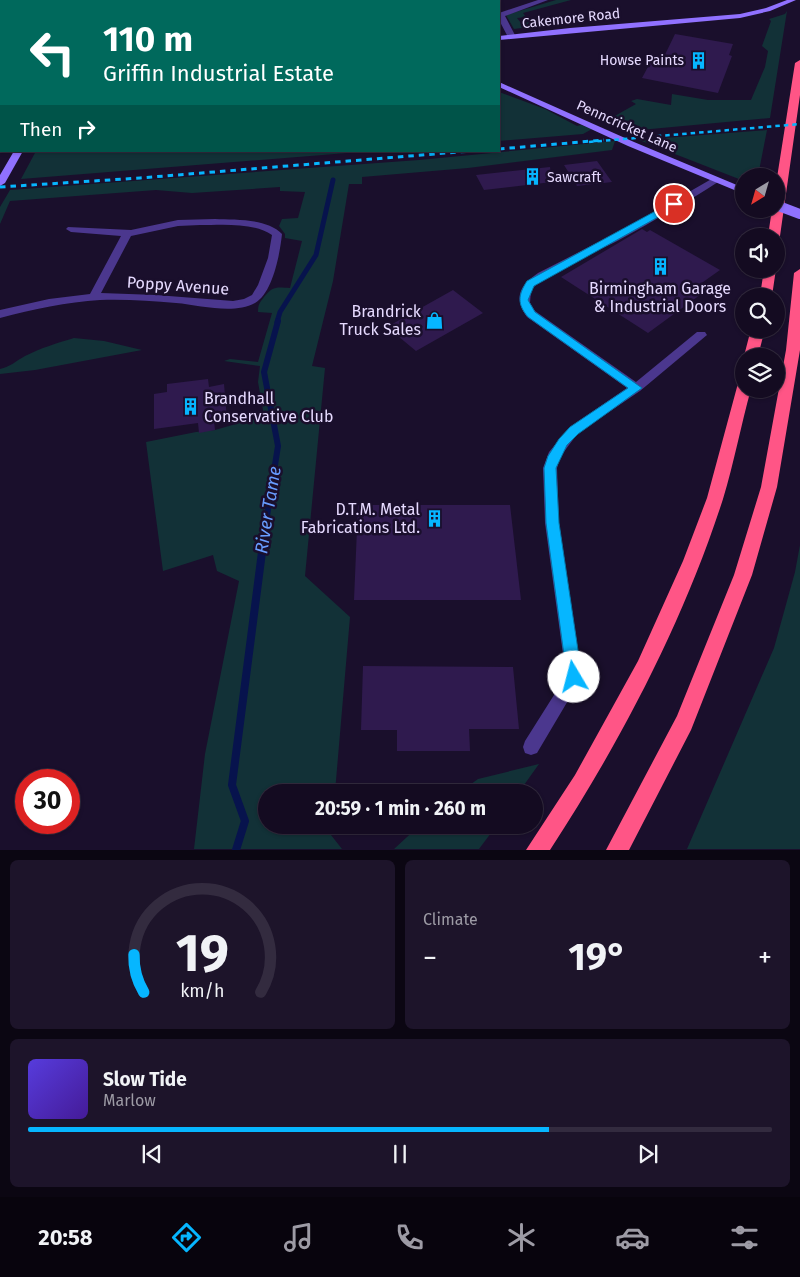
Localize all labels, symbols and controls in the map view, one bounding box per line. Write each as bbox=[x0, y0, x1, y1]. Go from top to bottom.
street label: Cakemore Road bbox=[521, 5, 621, 32]
text: 110 m bbox=[103, 18, 193, 60]
icon: left bbox=[20, 20, 85, 85]
building icon: Howse Paints bbox=[688, 50, 708, 70]
place label: Howse Paints bbox=[600, 52, 684, 69]
text: Griffin Industrial Estate bbox=[103, 60, 334, 87]
street label: Penncricket Lane bbox=[574, 97, 680, 156]
icon: right bbox=[72, 115, 100, 143]
text: Then bbox=[20, 118, 62, 141]
building icon: Sawcraft bbox=[523, 167, 543, 187]
north arrow bbox=[735, 168, 785, 218]
map controls bbox=[735, 168, 785, 398]
place label: Sawcraft bbox=[547, 169, 602, 186]
pin bbox=[653, 183, 695, 225]
icon: arrive bbox=[660, 190, 688, 218]
button: sound bbox=[735, 228, 785, 278]
building icon: Birmingham Garage & Industrial Doors bbox=[650, 256, 670, 276]
street label: Poppy Avenue bbox=[126, 272, 230, 299]
place label: Birmingham Garage & Industrial Doors bbox=[589, 279, 731, 316]
button: search bbox=[735, 288, 785, 338]
place label: Brandrick Truck Sales bbox=[340, 302, 422, 339]
shop icon: Brandrick Truck Sales bbox=[425, 310, 445, 330]
button: layers bbox=[735, 348, 785, 398]
place label: Brandhall Conservative Club bbox=[204, 389, 333, 426]
building icon: Brandhall Conservative Club bbox=[180, 397, 200, 417]
water label: River Tame bbox=[250, 465, 286, 555]
place label: D.T.M. Metal Fabrications Ltd. bbox=[301, 500, 420, 537]
building icon: D.T.M. Metal Fabrications Ltd. bbox=[424, 508, 444, 528]
position arrow bbox=[547, 650, 599, 702]
speed limit sign: 30 bbox=[15, 769, 80, 834]
text: 20:59 · 1 min · 260 m bbox=[315, 797, 486, 820]
text: Climate bbox=[423, 910, 478, 929]
text: 19 bbox=[176, 922, 229, 985]
text: 19° bbox=[568, 934, 627, 980]
text: − bbox=[423, 941, 437, 974]
text: + bbox=[758, 941, 772, 974]
text: km/h bbox=[180, 980, 225, 1002]
text: Slow Tide bbox=[103, 1068, 187, 1091]
text: Marlow bbox=[103, 1091, 156, 1110]
icon: previous bbox=[138, 1140, 166, 1168]
icon: pause bbox=[386, 1140, 414, 1168]
icon: next bbox=[634, 1140, 662, 1168]
icon: directions bbox=[169, 1220, 204, 1255]
icon: music bbox=[281, 1220, 316, 1255]
icon: phone bbox=[392, 1220, 427, 1255]
icon: climate bbox=[504, 1220, 539, 1255]
icon: car bbox=[615, 1220, 650, 1255]
icon: filters bbox=[727, 1220, 762, 1255]
text: 20:58 bbox=[38, 1224, 93, 1251]

